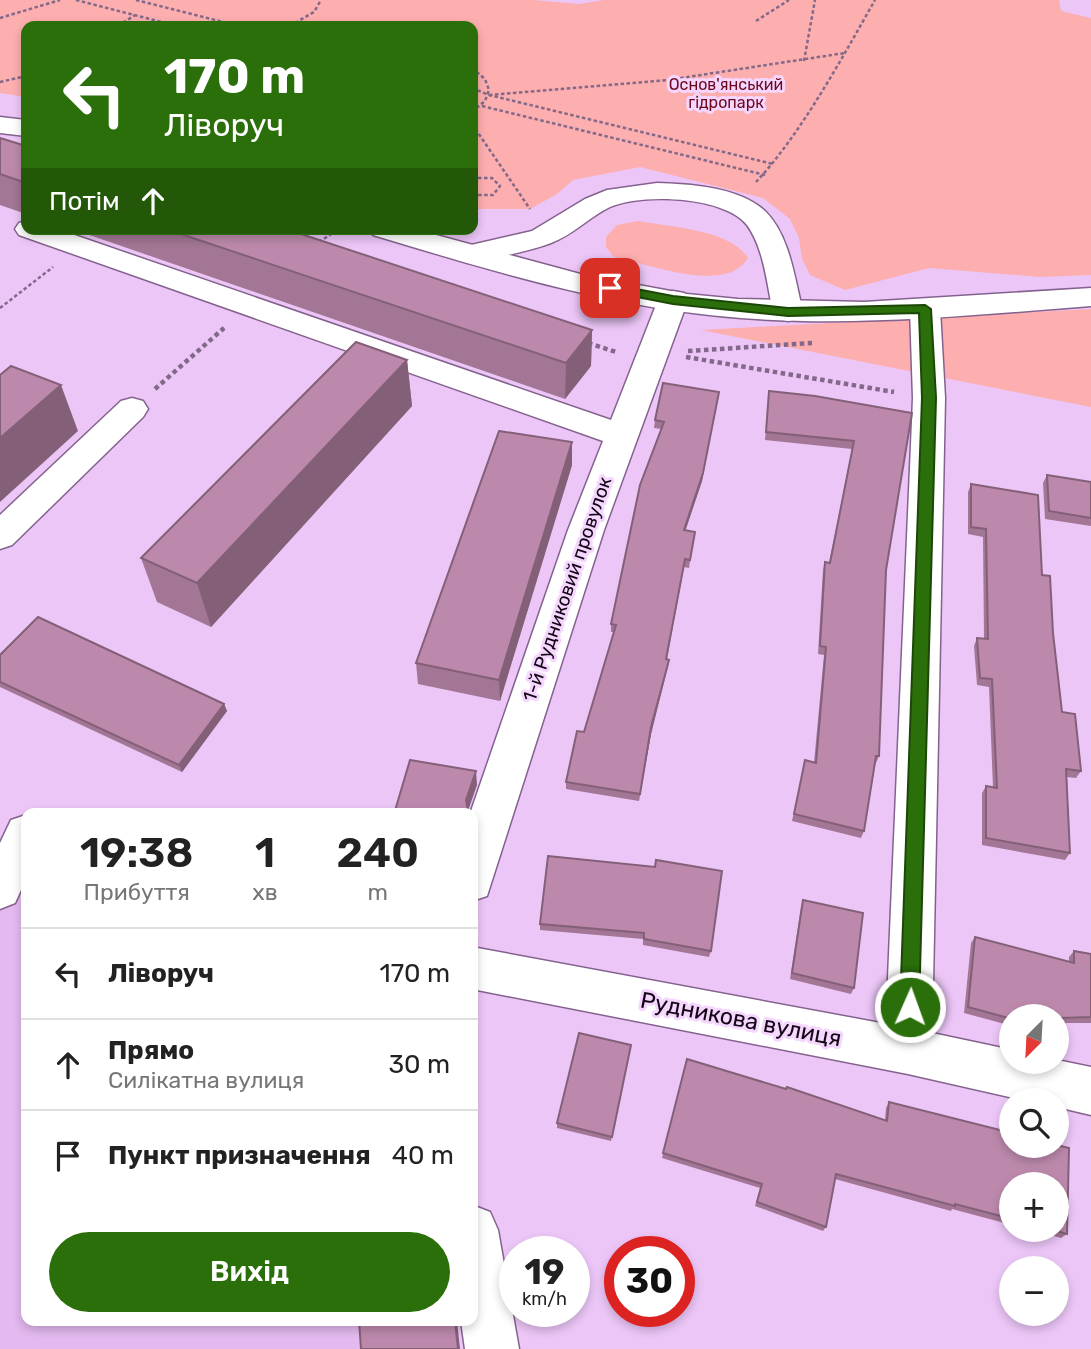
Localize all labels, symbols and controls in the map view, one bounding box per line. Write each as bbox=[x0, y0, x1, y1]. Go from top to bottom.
text: 170 m bbox=[164, 47, 305, 105]
icon: left bbox=[49, 49, 140, 140]
park label: Основ'янський гідропарк bbox=[669, 75, 783, 112]
text: Ліворуч bbox=[164, 106, 284, 144]
icon: ahead bbox=[134, 182, 172, 220]
text: Потім bbox=[49, 186, 120, 217]
pin bbox=[580, 258, 640, 318]
icon: arrive bbox=[591, 269, 629, 307]
street label: 1-й Рудниковий провулок bbox=[518, 474, 616, 704]
text: 19:38 bbox=[80, 828, 193, 878]
text: 1 bbox=[255, 828, 275, 878]
text: 240 bbox=[337, 828, 419, 878]
text: Прибуття bbox=[84, 878, 190, 906]
text: хв bbox=[252, 878, 278, 906]
text: m bbox=[368, 878, 388, 906]
icon: left bbox=[49, 955, 87, 993]
text: Ліворуч bbox=[108, 958, 214, 989]
text: 170 m bbox=[380, 958, 450, 989]
position arrow bbox=[873, 970, 947, 1044]
street label: Рудникова вулиця bbox=[638, 986, 844, 1052]
north arrow bbox=[999, 1004, 1069, 1074]
map controls bbox=[999, 1004, 1069, 1326]
text: Прямо bbox=[108, 1035, 194, 1066]
icon: ahead bbox=[49, 1046, 87, 1084]
text: 30 m bbox=[388, 1049, 450, 1080]
text: Силікатна вулиця bbox=[108, 1066, 304, 1094]
button: search bbox=[999, 1088, 1069, 1158]
icon: arrive bbox=[49, 1137, 87, 1175]
text: Пункт призначення bbox=[108, 1140, 371, 1171]
text: 40 m bbox=[392, 1140, 454, 1171]
button: + bbox=[999, 1172, 1069, 1242]
button: Вихід bbox=[49, 1232, 450, 1312]
speed limit sign: 30 bbox=[604, 1236, 695, 1327]
text: 19 bbox=[525, 1251, 564, 1293]
button: − bbox=[999, 1256, 1069, 1326]
text: km/h bbox=[522, 1288, 567, 1310]

